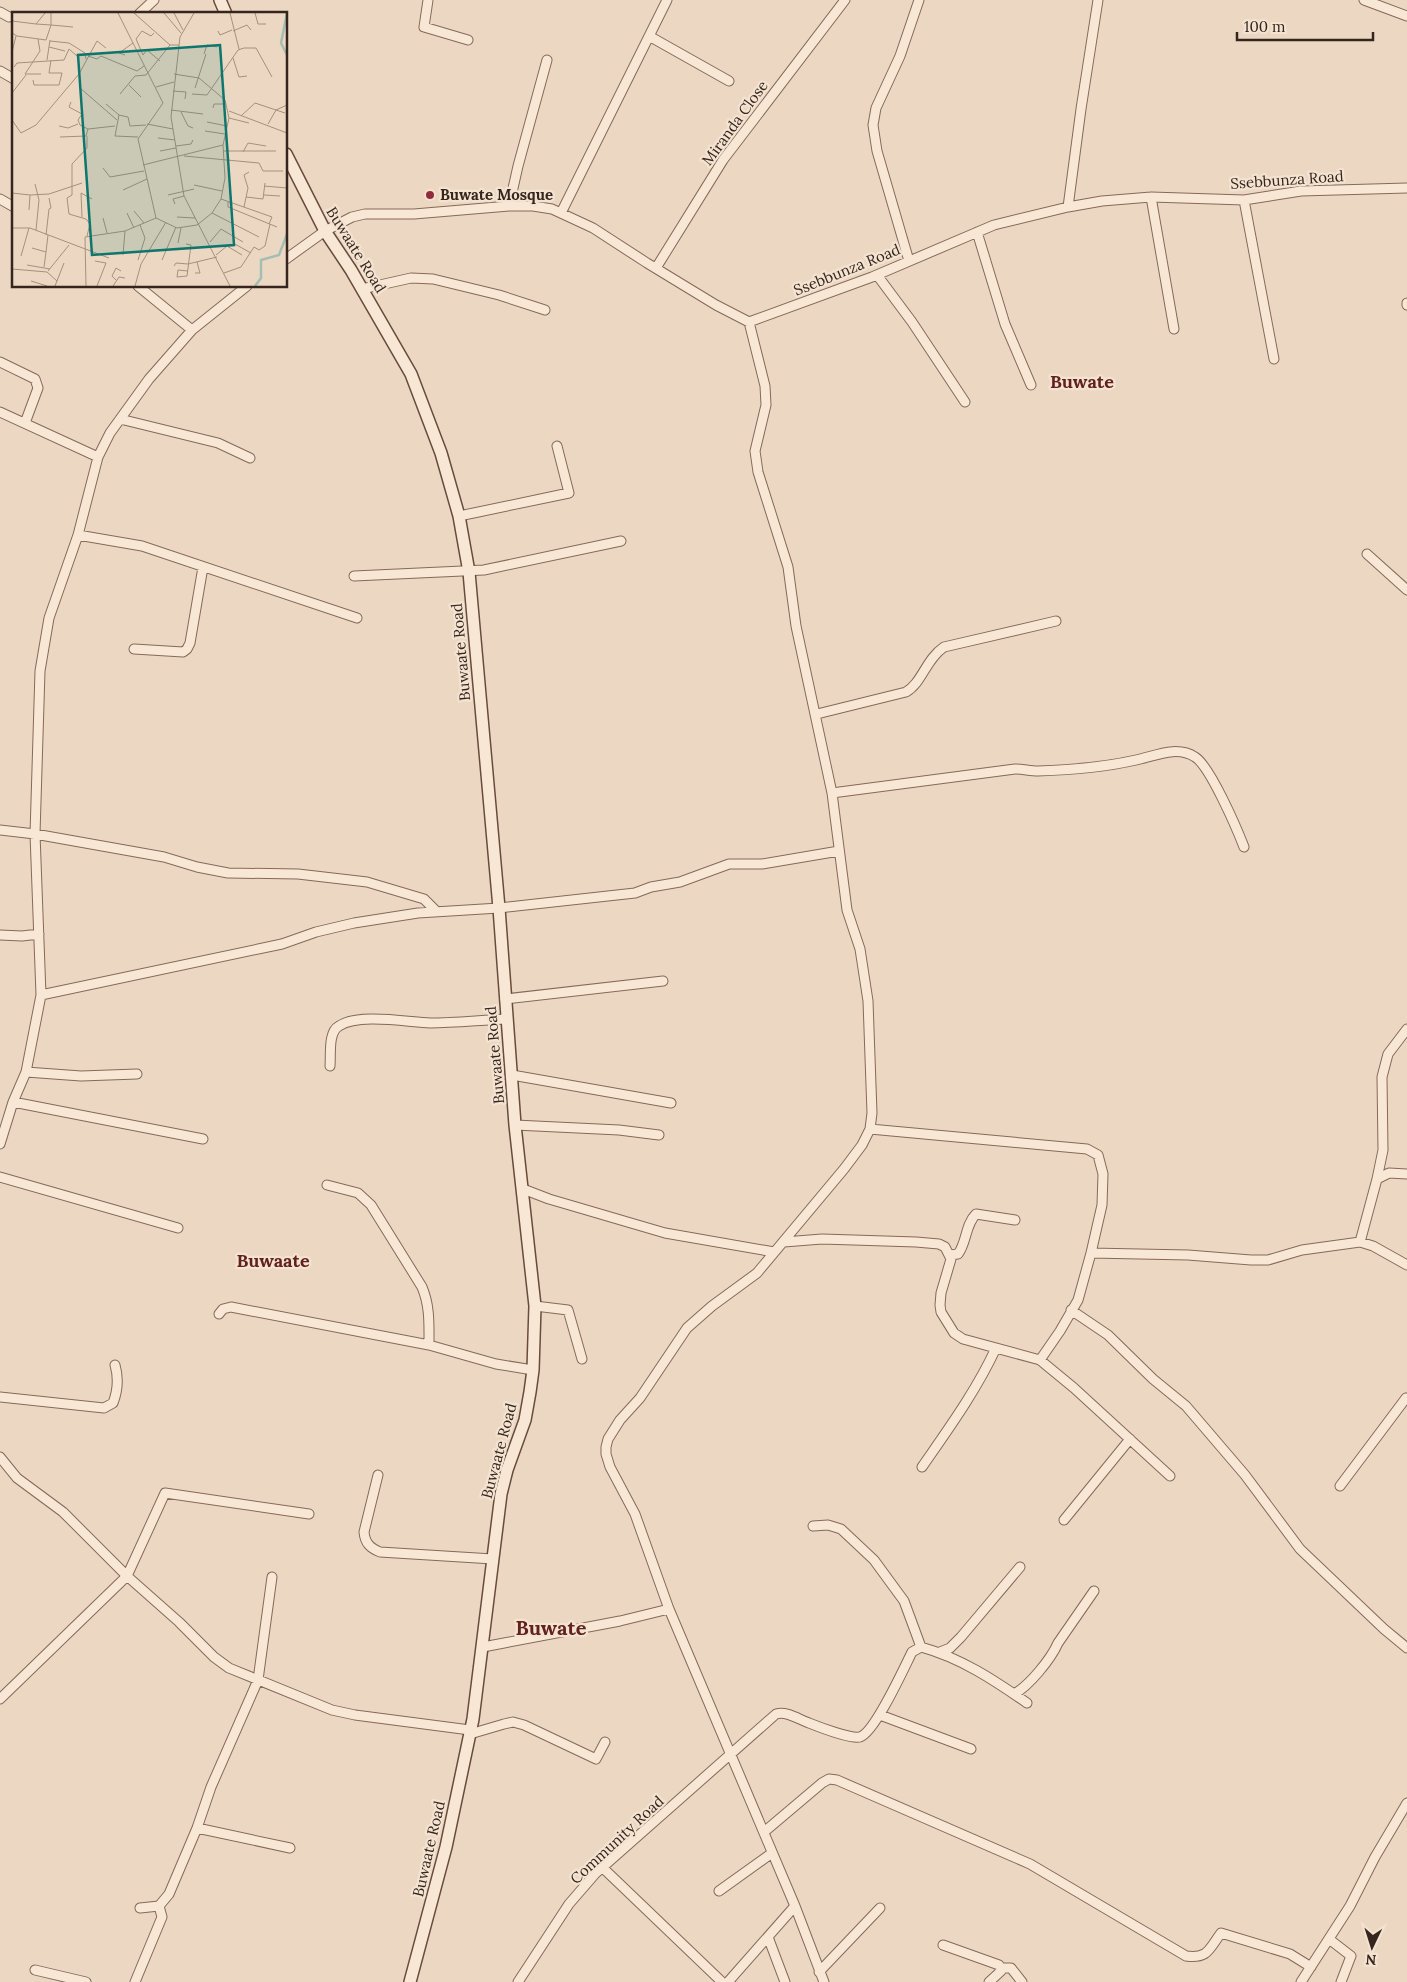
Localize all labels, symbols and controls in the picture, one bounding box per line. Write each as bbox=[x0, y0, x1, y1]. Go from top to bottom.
scale bar bbox=[1237, 10, 1373, 42]
inset map bbox=[12, 12, 288, 288]
text: 100 m bbox=[1244, 17, 1285, 36]
street label: Miranda Close bbox=[697, 77, 772, 169]
street label: Ssebbunza Road bbox=[1230, 166, 1344, 193]
place label: Buwate Mosque bbox=[440, 185, 553, 204]
marker: Buwate Mosque bbox=[424, 189, 436, 201]
street label: Buwaate Road bbox=[322, 203, 390, 296]
street label: Ssebbunza Road bbox=[791, 240, 903, 300]
district label: Buwate bbox=[1050, 370, 1114, 393]
street label: Buwaate Road bbox=[447, 602, 474, 702]
street label: Buwaate Road bbox=[481, 1005, 508, 1105]
district label: Buwaate bbox=[236, 1249, 310, 1272]
street label: Buwaate Road bbox=[477, 1401, 520, 1501]
district label: Buwate bbox=[516, 1615, 587, 1640]
street label: Community Road bbox=[566, 1791, 667, 1888]
street label: Buwaate Road bbox=[408, 1799, 449, 1899]
north arrow bbox=[1347, 1922, 1397, 1972]
text: N bbox=[1365, 1951, 1377, 1969]

